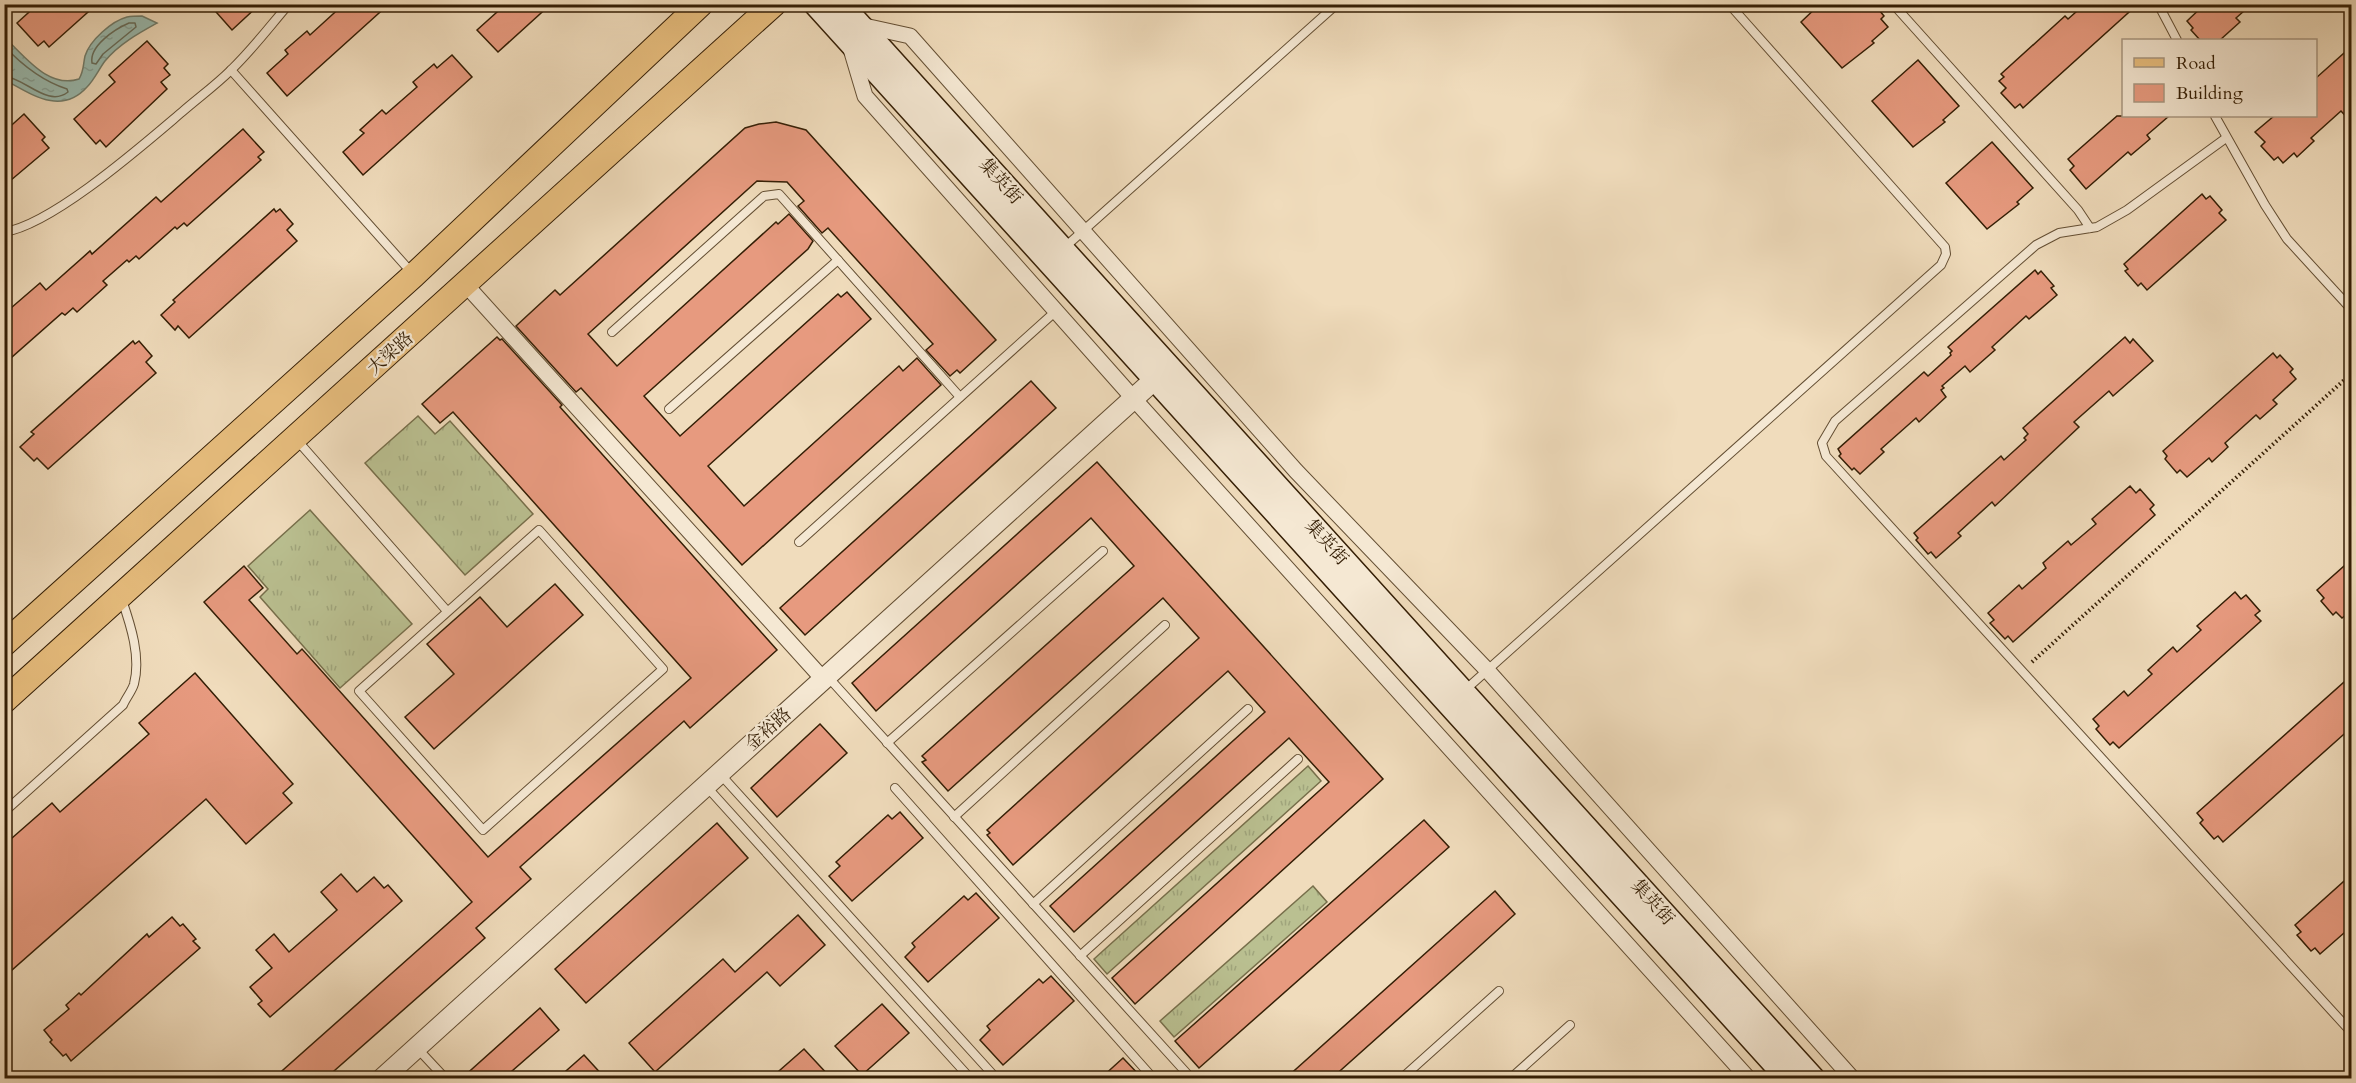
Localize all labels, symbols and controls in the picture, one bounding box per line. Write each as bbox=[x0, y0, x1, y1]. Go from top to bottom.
legend bbox=[2122, 39, 2317, 117]
text: Road bbox=[2176, 51, 2216, 76]
text: Building bbox=[2176, 81, 2244, 106]
street label: 集英街 bbox=[973, 153, 1028, 210]
street label: 大梁路 bbox=[362, 326, 419, 381]
street label: 集英街 bbox=[1299, 514, 1354, 571]
street label: 金裕路 bbox=[740, 702, 797, 757]
street label: 集英街 bbox=[1625, 874, 1680, 931]

